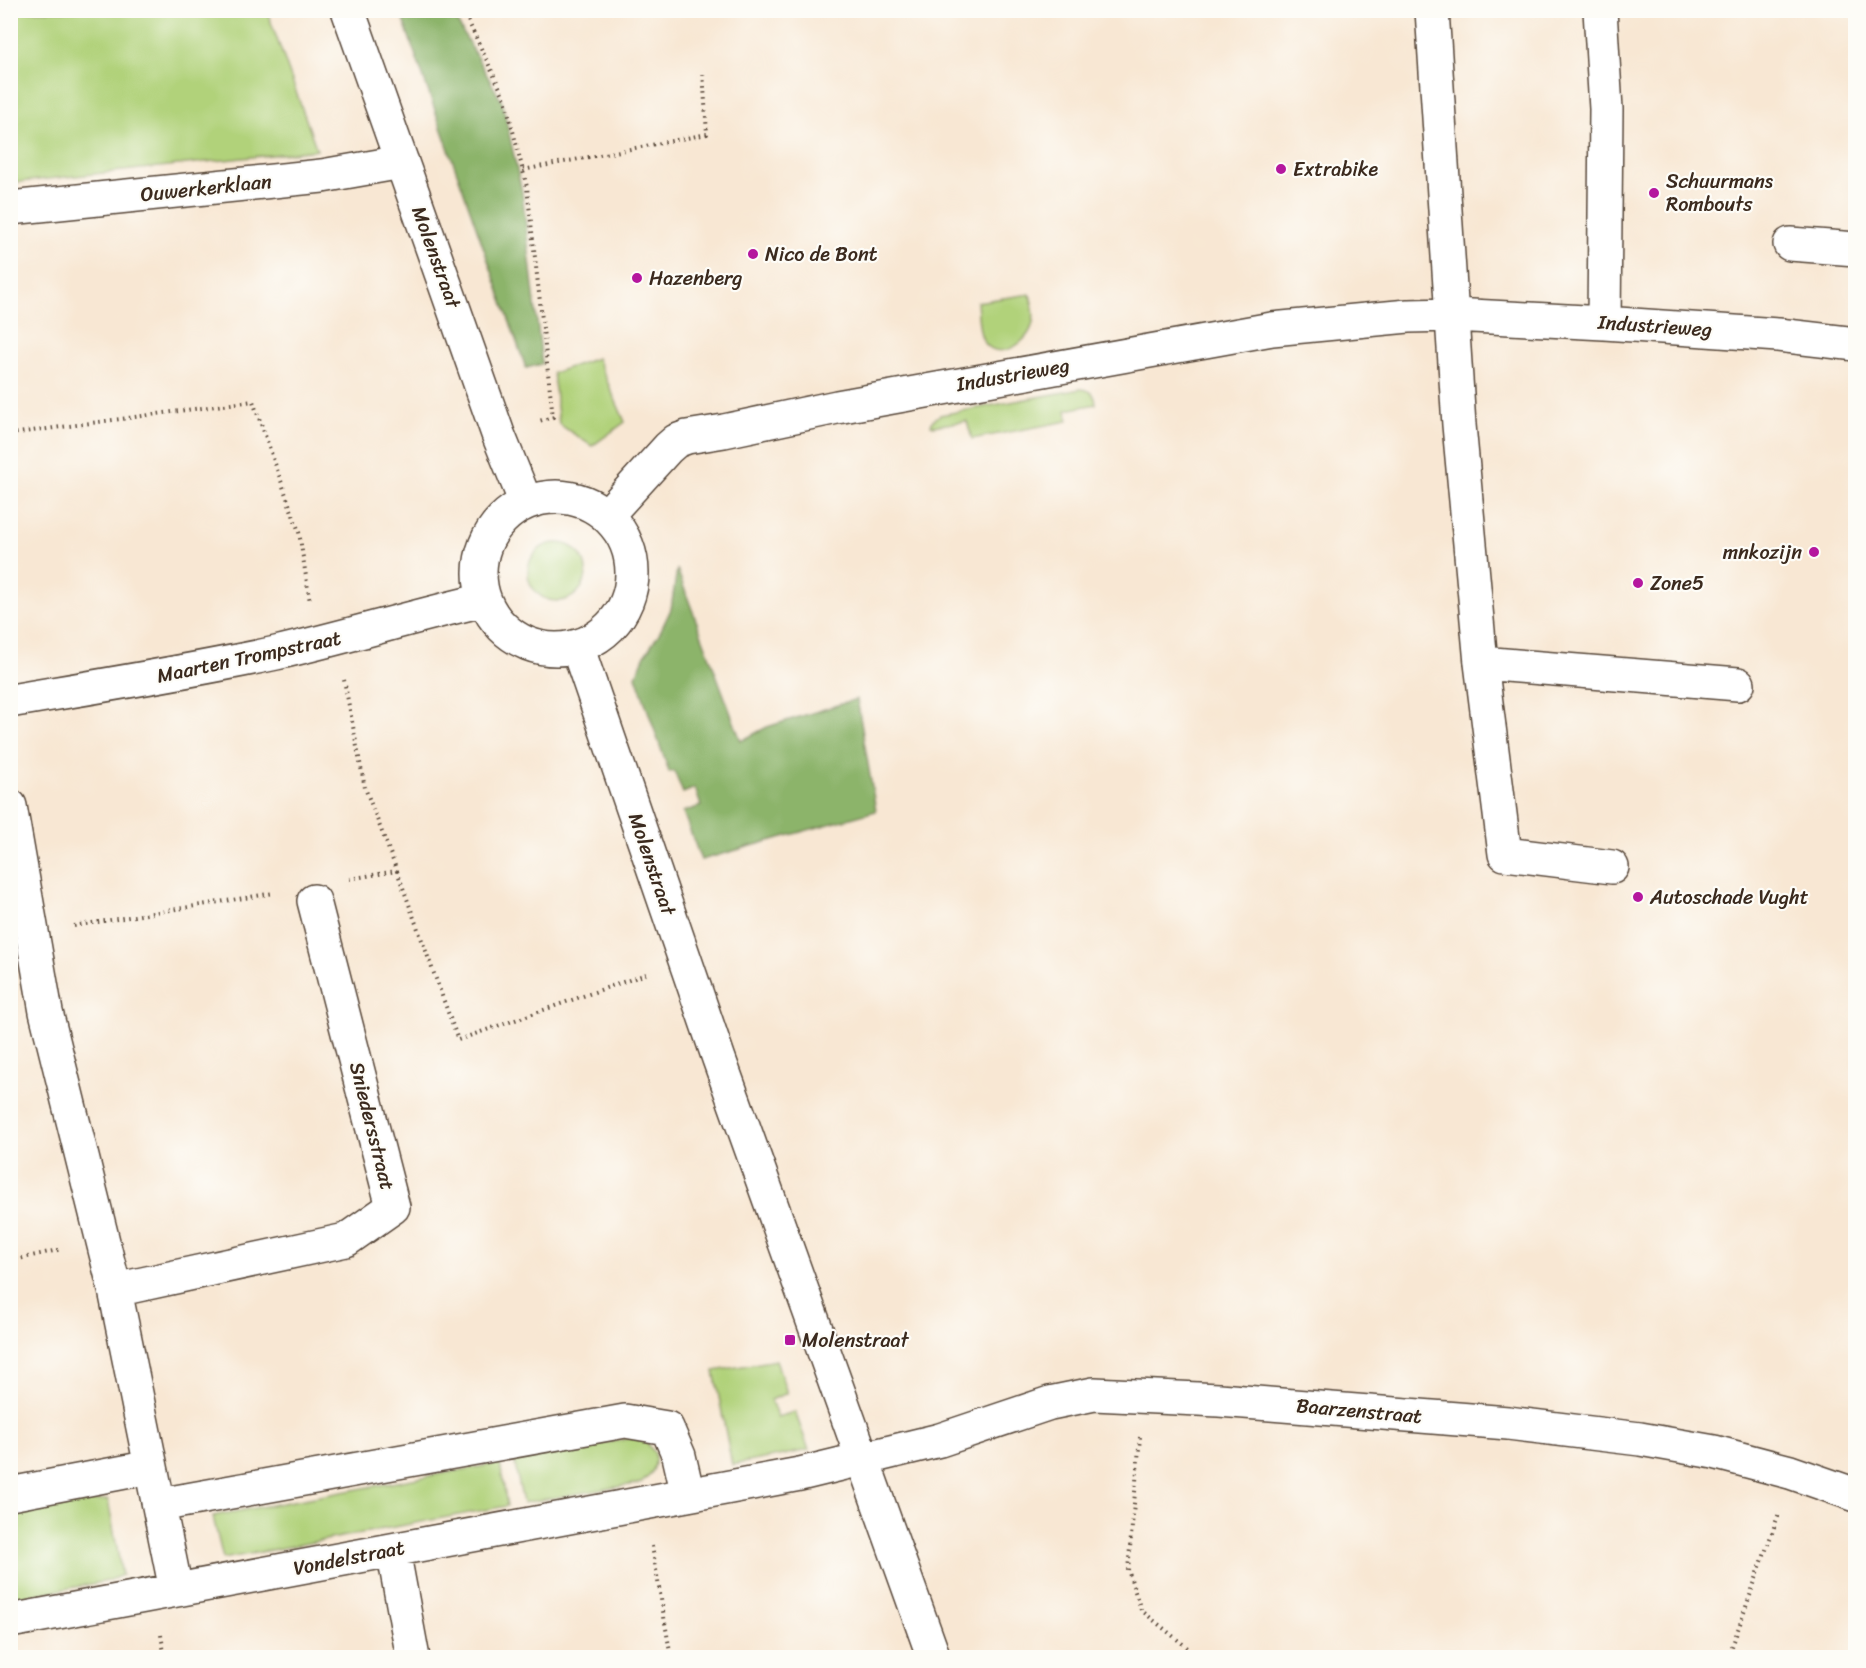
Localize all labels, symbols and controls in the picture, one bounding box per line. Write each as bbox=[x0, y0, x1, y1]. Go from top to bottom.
place label: Extrabike bbox=[1293, 152, 1378, 187]
marker: Extrabike bbox=[1274, 162, 1288, 176]
street label: Ouwerkerklaan bbox=[139, 164, 273, 212]
place label: Schuurmans Rombouts bbox=[1666, 164, 1774, 222]
marker: Schuurmans Rombouts bbox=[1647, 186, 1661, 200]
street label: Molenstraat bbox=[401, 201, 471, 314]
place label: Nico de Bont bbox=[765, 237, 878, 272]
marker: Nico de Bont bbox=[746, 247, 760, 261]
place label: Hazenberg bbox=[649, 261, 742, 296]
marker: Hazenberg bbox=[630, 271, 644, 285]
street label: Industrieweg bbox=[1596, 304, 1713, 347]
street label: Industrieweg bbox=[953, 348, 1072, 402]
place label: mnkozijn bbox=[1723, 535, 1802, 570]
marker: mnkozijn bbox=[1807, 545, 1821, 559]
place label: Zone5 bbox=[1650, 566, 1704, 601]
marker: Zone5 bbox=[1631, 576, 1645, 590]
street label: Maarten Trompstraat bbox=[154, 620, 345, 694]
street label: Molenstraat bbox=[618, 808, 686, 921]
place label: Autoschade Vught bbox=[1649, 880, 1809, 915]
marker: Autoschade Vught bbox=[1631, 890, 1645, 904]
street label: Sniedersstraat bbox=[339, 1058, 405, 1194]
place label: Molenstraat bbox=[802, 1323, 909, 1358]
marker: Molenstraat bbox=[783, 1333, 797, 1347]
street label: Baarzenstraat bbox=[1295, 1388, 1423, 1434]
street label: Vondelstraat bbox=[290, 1530, 408, 1586]

